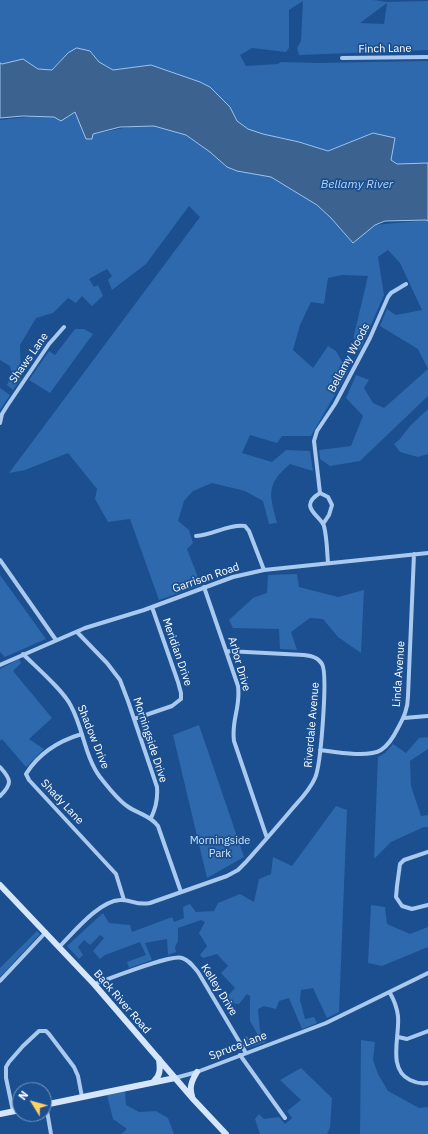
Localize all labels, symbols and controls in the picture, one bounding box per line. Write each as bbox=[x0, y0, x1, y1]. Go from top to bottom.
street label: Finch Lane bbox=[358, 42, 412, 56]
water label: Bellamy River bbox=[321, 178, 393, 192]
street label: Bellamy Woods bbox=[325, 321, 373, 395]
street label: Shaws Lane bbox=[7, 330, 51, 386]
street label: Garrison Road bbox=[171, 560, 241, 596]
street label: Meridian Drive bbox=[159, 616, 195, 688]
street label: Arbor Drive bbox=[225, 635, 253, 693]
street label: Linda Avenue bbox=[390, 641, 408, 707]
street label: Riverdale Avenue bbox=[302, 682, 322, 768]
street label: Morningside Drive bbox=[130, 696, 170, 784]
street label: Shadow Drive bbox=[74, 703, 112, 771]
street label: Shady Lane bbox=[38, 777, 86, 827]
park label: Morningside Park bbox=[190, 834, 250, 860]
street label: Kelley Drive bbox=[198, 962, 240, 1018]
street label: Back River Road bbox=[91, 967, 153, 1037]
street label: Spruce Lane bbox=[207, 1029, 269, 1063]
north arrow bbox=[12, 1082, 52, 1122]
text: N bbox=[15, 1088, 31, 1103]

